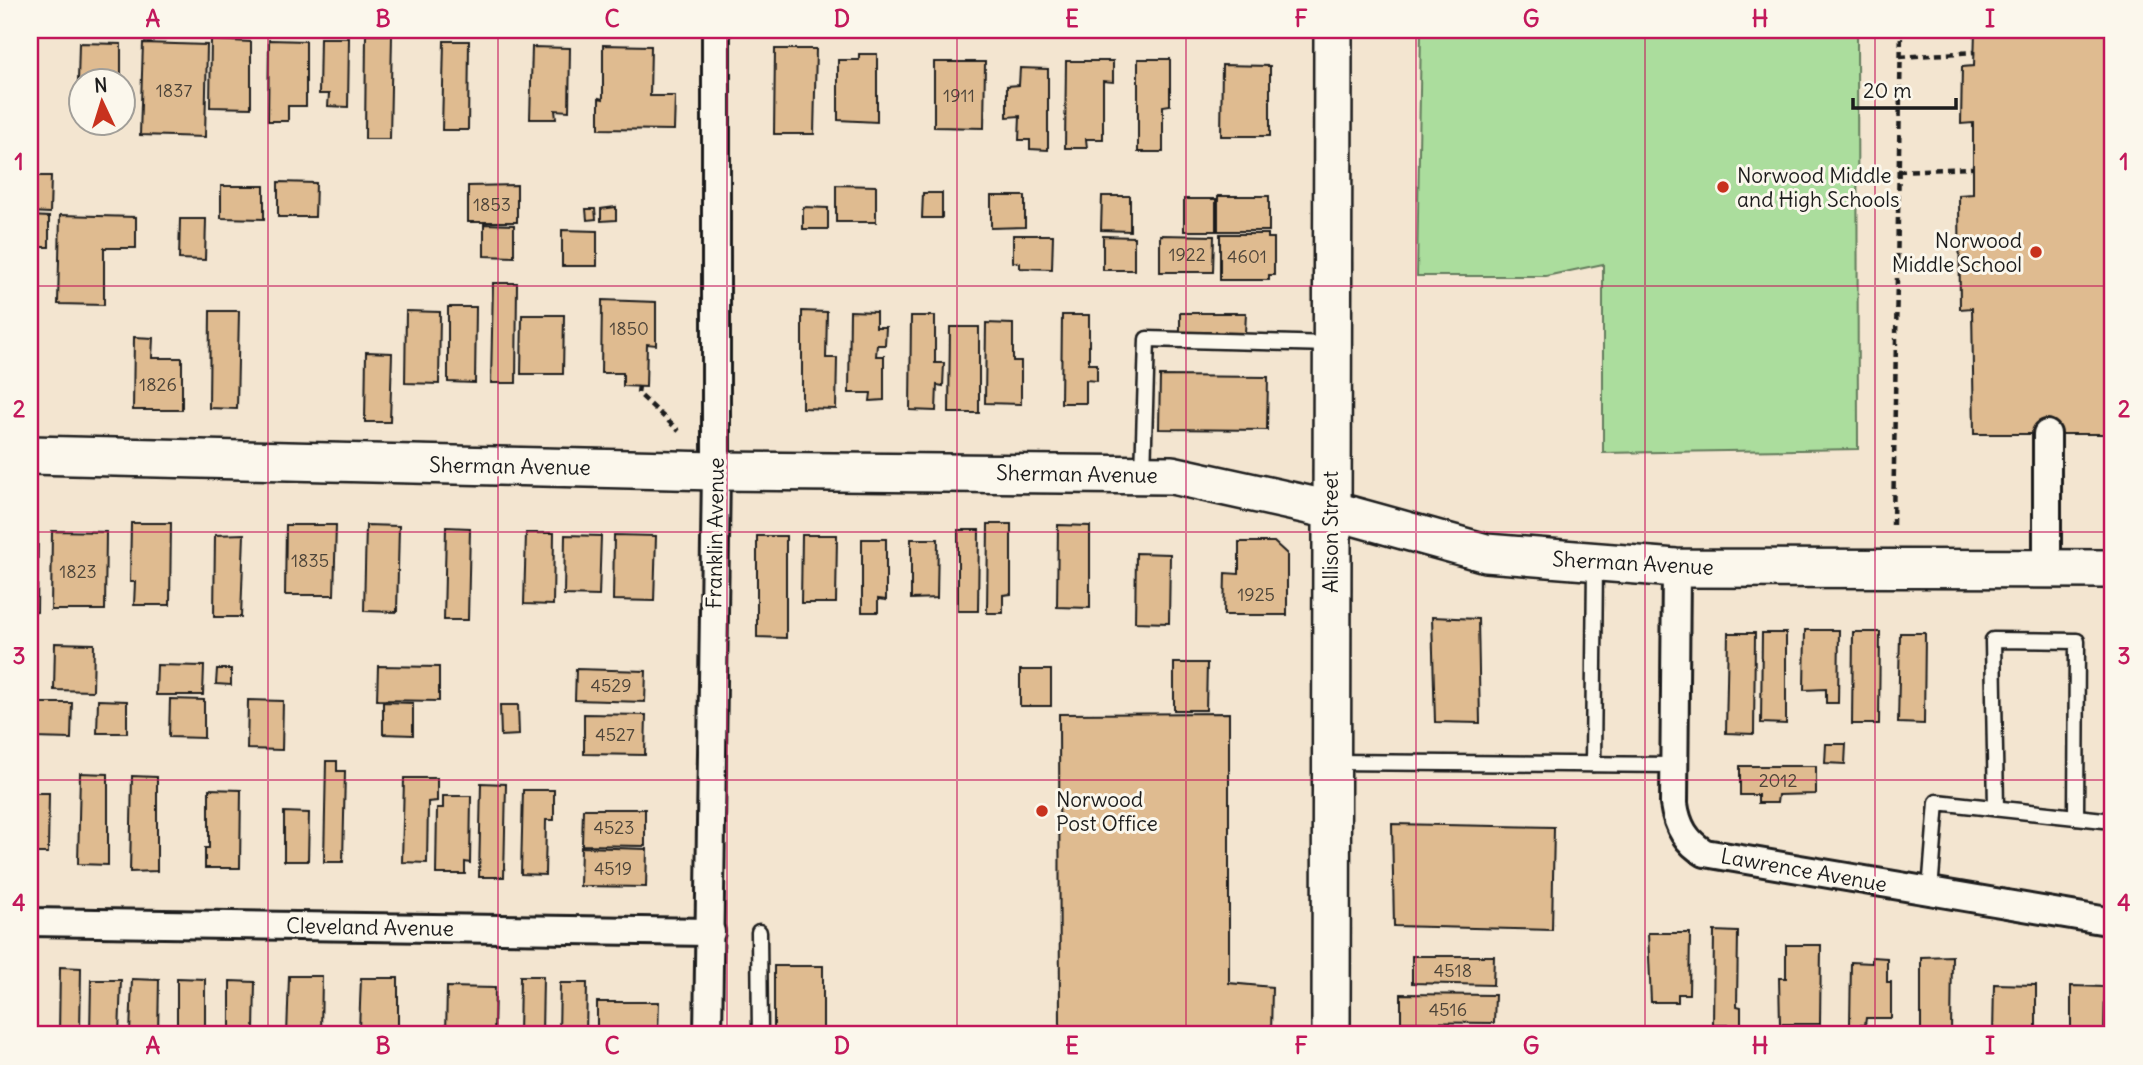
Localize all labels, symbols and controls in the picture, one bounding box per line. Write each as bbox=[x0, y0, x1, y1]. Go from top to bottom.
text: A bbox=[146, 4, 161, 33]
text: B bbox=[375, 4, 391, 33]
text: C bbox=[604, 4, 620, 33]
text: D bbox=[834, 4, 850, 33]
text: E bbox=[1065, 4, 1079, 33]
text: F bbox=[1294, 4, 1308, 33]
text: G bbox=[1523, 4, 1539, 33]
text: H bbox=[1752, 4, 1768, 33]
text: I bbox=[1985, 4, 1995, 33]
north arrow bbox=[66, 66, 136, 136]
scale bar bbox=[1853, 66, 1956, 110]
text: N bbox=[93, 73, 108, 97]
text: 20 m bbox=[1863, 77, 1912, 104]
house number: 1837 bbox=[156, 79, 192, 102]
house number: 1911 bbox=[943, 84, 975, 107]
text: 1 bbox=[14, 147, 24, 176]
text: 1 bbox=[2119, 147, 2129, 176]
place label: Norwood Middle and High Schools bbox=[1737, 162, 1899, 213]
marker: Norwood Middle and High Schools bbox=[1715, 179, 1731, 195]
house number: 1853 bbox=[473, 193, 511, 216]
place label: Norwood Middle School bbox=[1892, 227, 2022, 278]
house number: 1922 bbox=[1168, 243, 1206, 266]
marker: Norwood Middle School bbox=[2028, 244, 2044, 260]
house number: 4601 bbox=[1227, 245, 1267, 268]
house number: 1850 bbox=[609, 317, 649, 340]
house number: 1826 bbox=[139, 373, 177, 396]
text: 2 bbox=[13, 394, 26, 423]
text: 2 bbox=[2118, 394, 2131, 423]
street label: Sherman Avenue bbox=[429, 451, 591, 481]
street label: Franklin Avenue bbox=[700, 457, 730, 609]
street label: Sherman Avenue bbox=[996, 459, 1158, 489]
street label: Allison Street bbox=[1317, 471, 1344, 593]
street label: Sherman Avenue bbox=[1552, 545, 1714, 581]
house number: 1835 bbox=[291, 549, 329, 572]
house number: 1823 bbox=[59, 560, 97, 583]
house number: 1925 bbox=[1237, 583, 1275, 606]
text: 3 bbox=[12, 641, 26, 670]
text: 3 bbox=[2117, 641, 2131, 670]
house number: 4529 bbox=[591, 674, 631, 697]
house number: 4527 bbox=[595, 723, 635, 746]
house number: 2012 bbox=[1759, 769, 1797, 792]
place label: Norwood Post Office bbox=[1056, 786, 1158, 837]
marker: Norwood Post Office bbox=[1034, 803, 1050, 819]
house number: 4523 bbox=[594, 816, 634, 839]
street label: Lawrence Avenue bbox=[1719, 842, 1889, 898]
house number: 4519 bbox=[594, 857, 632, 880]
text: 4 bbox=[12, 888, 26, 917]
text: 4 bbox=[2117, 888, 2131, 917]
street label: Cleveland Avenue bbox=[286, 912, 454, 942]
house number: 4518 bbox=[1434, 959, 1472, 982]
house number: 4516 bbox=[1429, 998, 1467, 1021]
text: A bbox=[146, 1031, 161, 1060]
text: B bbox=[375, 1031, 391, 1060]
text: C bbox=[604, 1031, 620, 1060]
text: D bbox=[834, 1031, 850, 1060]
text: E bbox=[1065, 1031, 1079, 1060]
text: F bbox=[1294, 1031, 1308, 1060]
text: G bbox=[1523, 1031, 1539, 1060]
text: H bbox=[1752, 1031, 1768, 1060]
text: I bbox=[1985, 1031, 1995, 1060]

